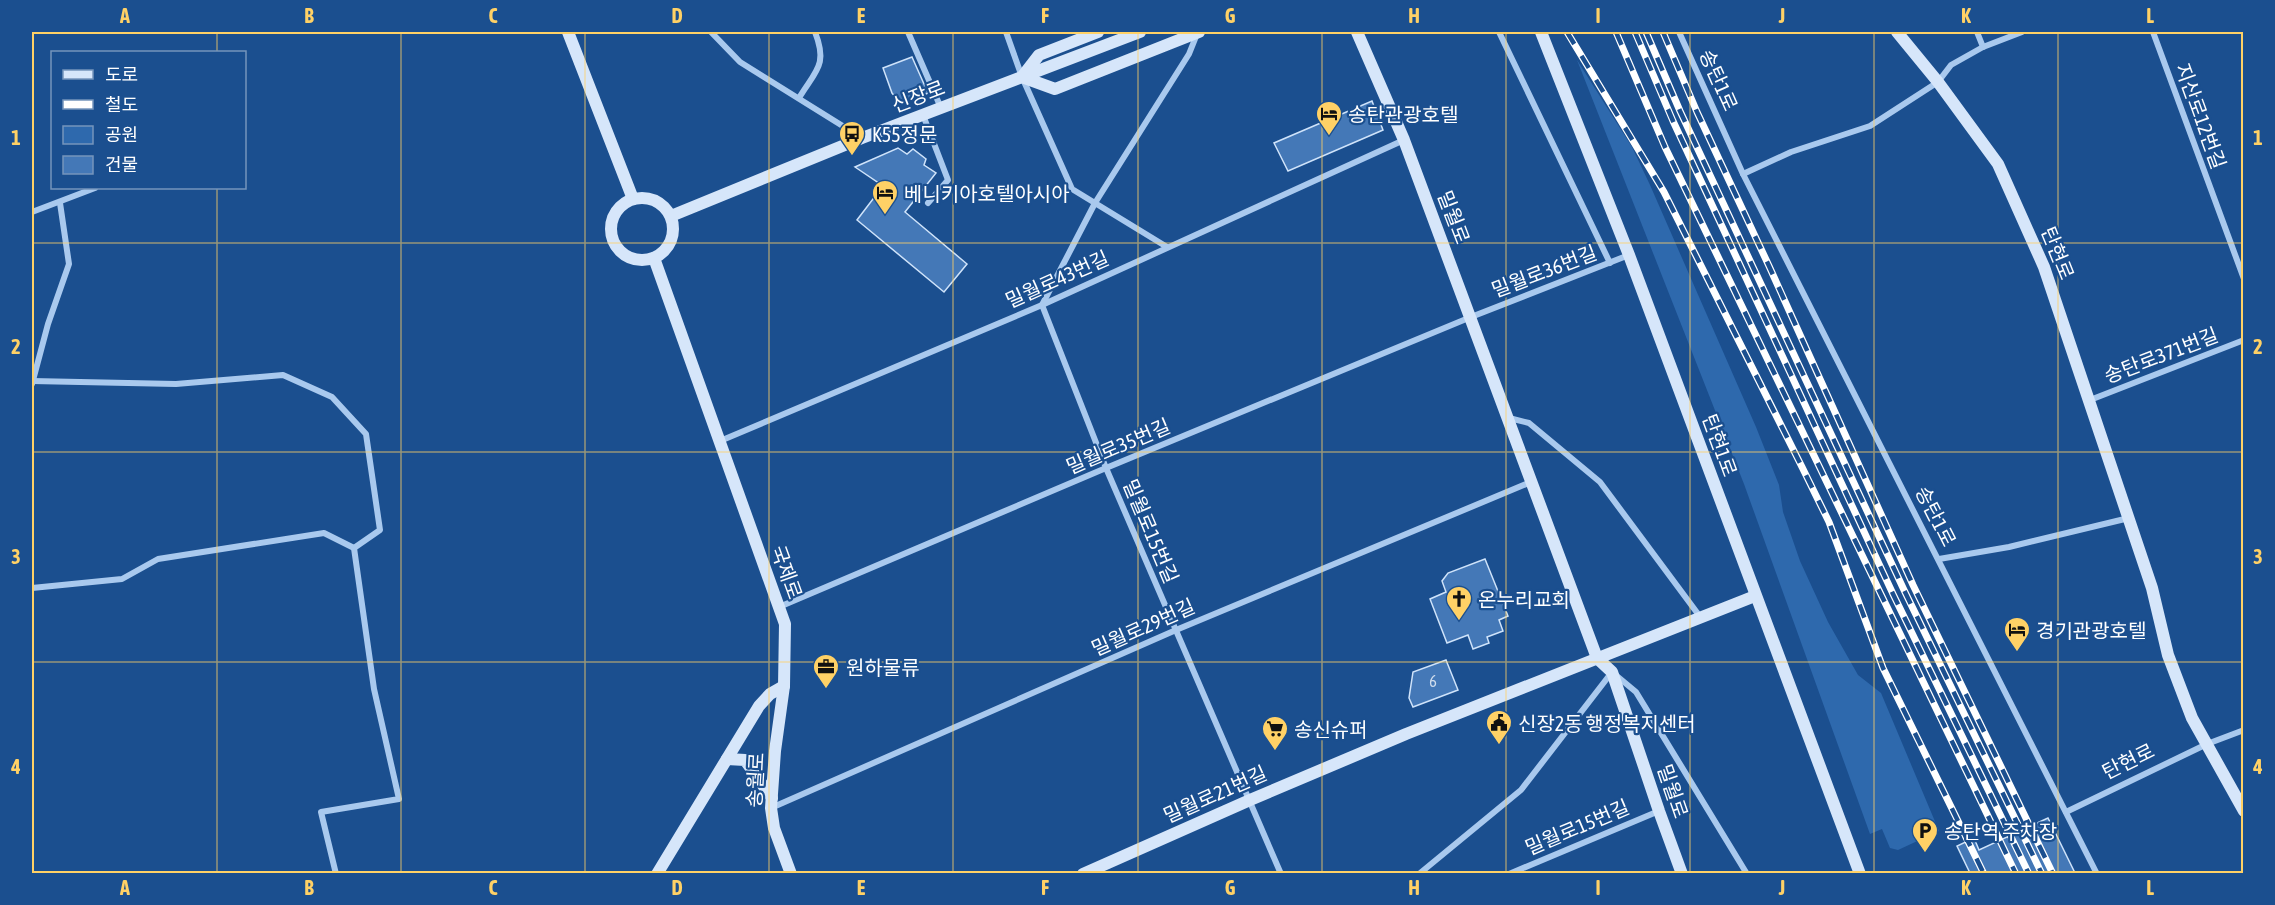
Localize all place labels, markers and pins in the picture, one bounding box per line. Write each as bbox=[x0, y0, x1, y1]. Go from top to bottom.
hotel icon: 송탄관광호텔 bbox=[1314, 99, 1344, 137]
place label: 송탄관광호텔 bbox=[1348, 103, 1458, 126]
bus stop icon: K55정문 bbox=[837, 119, 867, 157]
place label: K55정문 bbox=[872, 123, 937, 146]
hotel icon: 베니키아호텔아시아 bbox=[870, 178, 900, 216]
place label: 베니키아호텔아시아 bbox=[904, 182, 1070, 205]
church icon: 온누리교회 bbox=[1444, 584, 1474, 622]
place label: 온누리교회 bbox=[1478, 588, 1570, 611]
hotel icon: 경기관광호텔 bbox=[2002, 615, 2032, 653]
place label: 경기관광호텔 bbox=[2036, 619, 2146, 642]
office icon: 원하물류 bbox=[811, 652, 841, 690]
place label: 원하물류 bbox=[846, 656, 920, 679]
public building icon: 신장2동 행정복지센터 bbox=[1484, 708, 1514, 746]
place label: 신장2동 행정복지센터 bbox=[1518, 712, 1696, 735]
supermarket icon: 송신슈퍼 bbox=[1260, 714, 1290, 752]
place label: 송신슈퍼 bbox=[1294, 718, 1368, 741]
parking icon: 송탄역 주차장 bbox=[1910, 816, 1940, 854]
place label: 송탄역 주차장 bbox=[1944, 820, 2057, 843]

